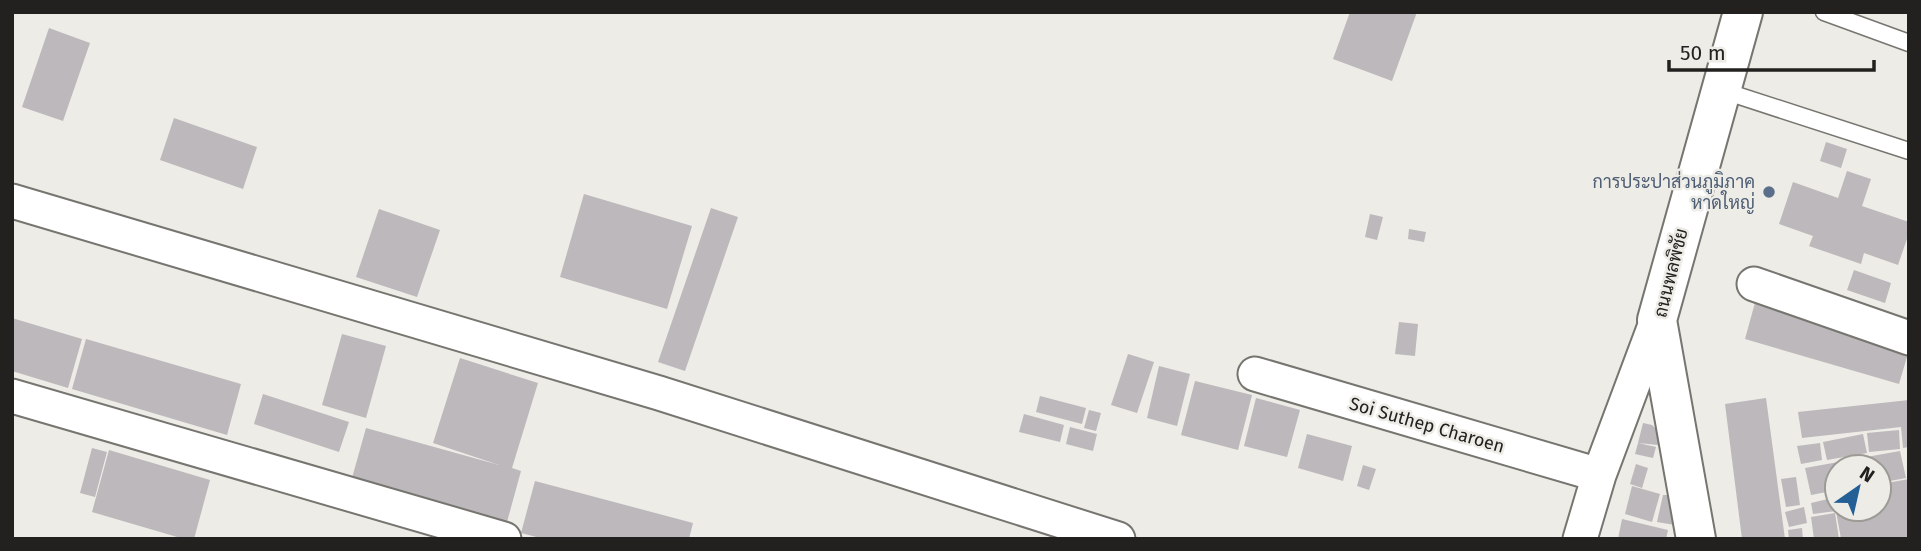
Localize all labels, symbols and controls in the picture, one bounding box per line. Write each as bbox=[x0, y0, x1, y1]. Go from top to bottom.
scale bar bbox=[1669, 28, 1874, 72]
text: 50 m bbox=[1680, 40, 1726, 66]
place label: การประปาส่วนภูมิภาค หาดใหญ่ bbox=[1593, 170, 1755, 214]
marker: การประปาส่วนภูมิภาค หาดใหญ่ bbox=[1761, 184, 1777, 200]
street label: ถนนพลพิชัย bbox=[1649, 226, 1693, 320]
street label: Soi Suthep Charoen bbox=[1347, 392, 1507, 458]
north arrow bbox=[1823, 453, 1893, 523]
text: N bbox=[1856, 461, 1879, 487]

